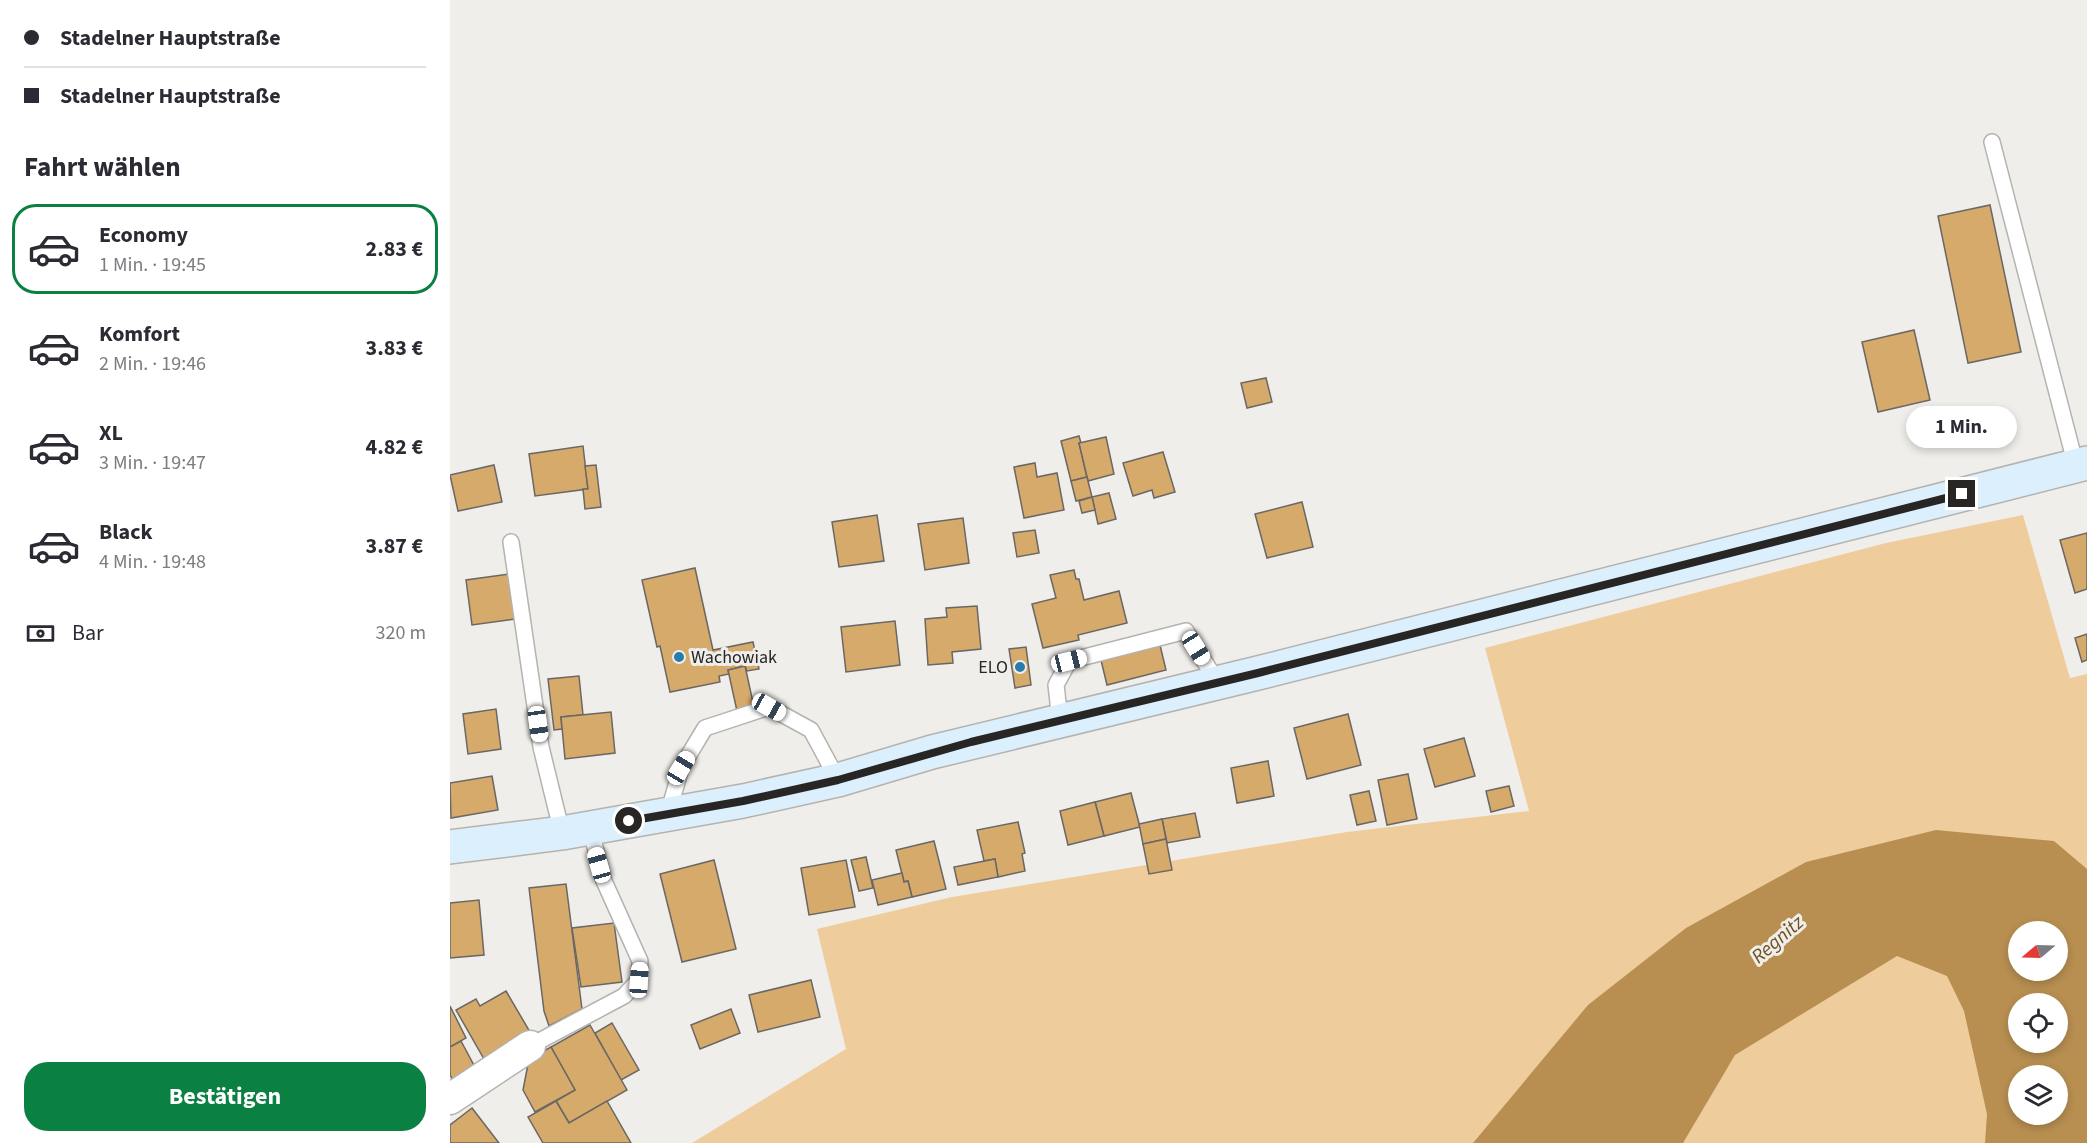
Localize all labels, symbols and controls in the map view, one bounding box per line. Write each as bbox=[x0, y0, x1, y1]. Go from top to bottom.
text: Stadelner Hauptstraße bbox=[60, 22, 281, 54]
text: Stadelner Hauptstraße bbox=[60, 80, 281, 112]
text: Fahrt wählen bbox=[24, 148, 181, 187]
text: Economy bbox=[99, 219, 188, 251]
icon: car bbox=[27, 222, 81, 276]
text: 2.83 € bbox=[366, 233, 423, 265]
text: 1 Min. · 19:45 bbox=[99, 251, 206, 279]
text: Komfort bbox=[99, 318, 180, 350]
icon: car bbox=[27, 321, 81, 375]
text: 3.83 € bbox=[366, 332, 423, 364]
text: 2 Min. · 19:46 bbox=[99, 350, 206, 378]
callout: 1 Min. bbox=[1906, 407, 2018, 449]
text: 1 Min. bbox=[1935, 413, 1988, 441]
text: XL bbox=[99, 417, 123, 449]
icon: car bbox=[27, 420, 81, 474]
text: 4.82 € bbox=[366, 431, 423, 463]
text: 3 Min. · 19:47 bbox=[99, 449, 206, 477]
route end bbox=[1948, 480, 1975, 507]
text: Black bbox=[99, 516, 153, 548]
icon: car bbox=[27, 519, 81, 573]
text: 3.87 € bbox=[366, 530, 423, 562]
text: 4 Min. · 19:48 bbox=[99, 548, 206, 576]
icon: cash bbox=[24, 617, 57, 650]
text: Bar bbox=[72, 617, 104, 649]
text: 320 m bbox=[376, 619, 426, 647]
car bbox=[1179, 628, 1213, 668]
place label: Wachowiak bbox=[691, 645, 777, 670]
car bbox=[1049, 648, 1089, 674]
marker: Wachowiak bbox=[672, 650, 686, 664]
place label: ELO bbox=[978, 655, 1008, 680]
marker: ELO bbox=[1013, 660, 1027, 674]
car bbox=[749, 690, 789, 724]
car bbox=[527, 705, 549, 743]
car bbox=[664, 748, 698, 788]
route start bbox=[615, 807, 642, 834]
car bbox=[585, 845, 613, 885]
water label: Regnitz bbox=[1745, 909, 1810, 970]
north arrow bbox=[2008, 921, 2068, 981]
map controls bbox=[2008, 921, 2068, 1125]
car bbox=[629, 961, 649, 999]
button: locate bbox=[2008, 993, 2068, 1053]
button: Bestätigen bbox=[24, 1062, 426, 1131]
button: layers bbox=[2008, 1065, 2068, 1125]

